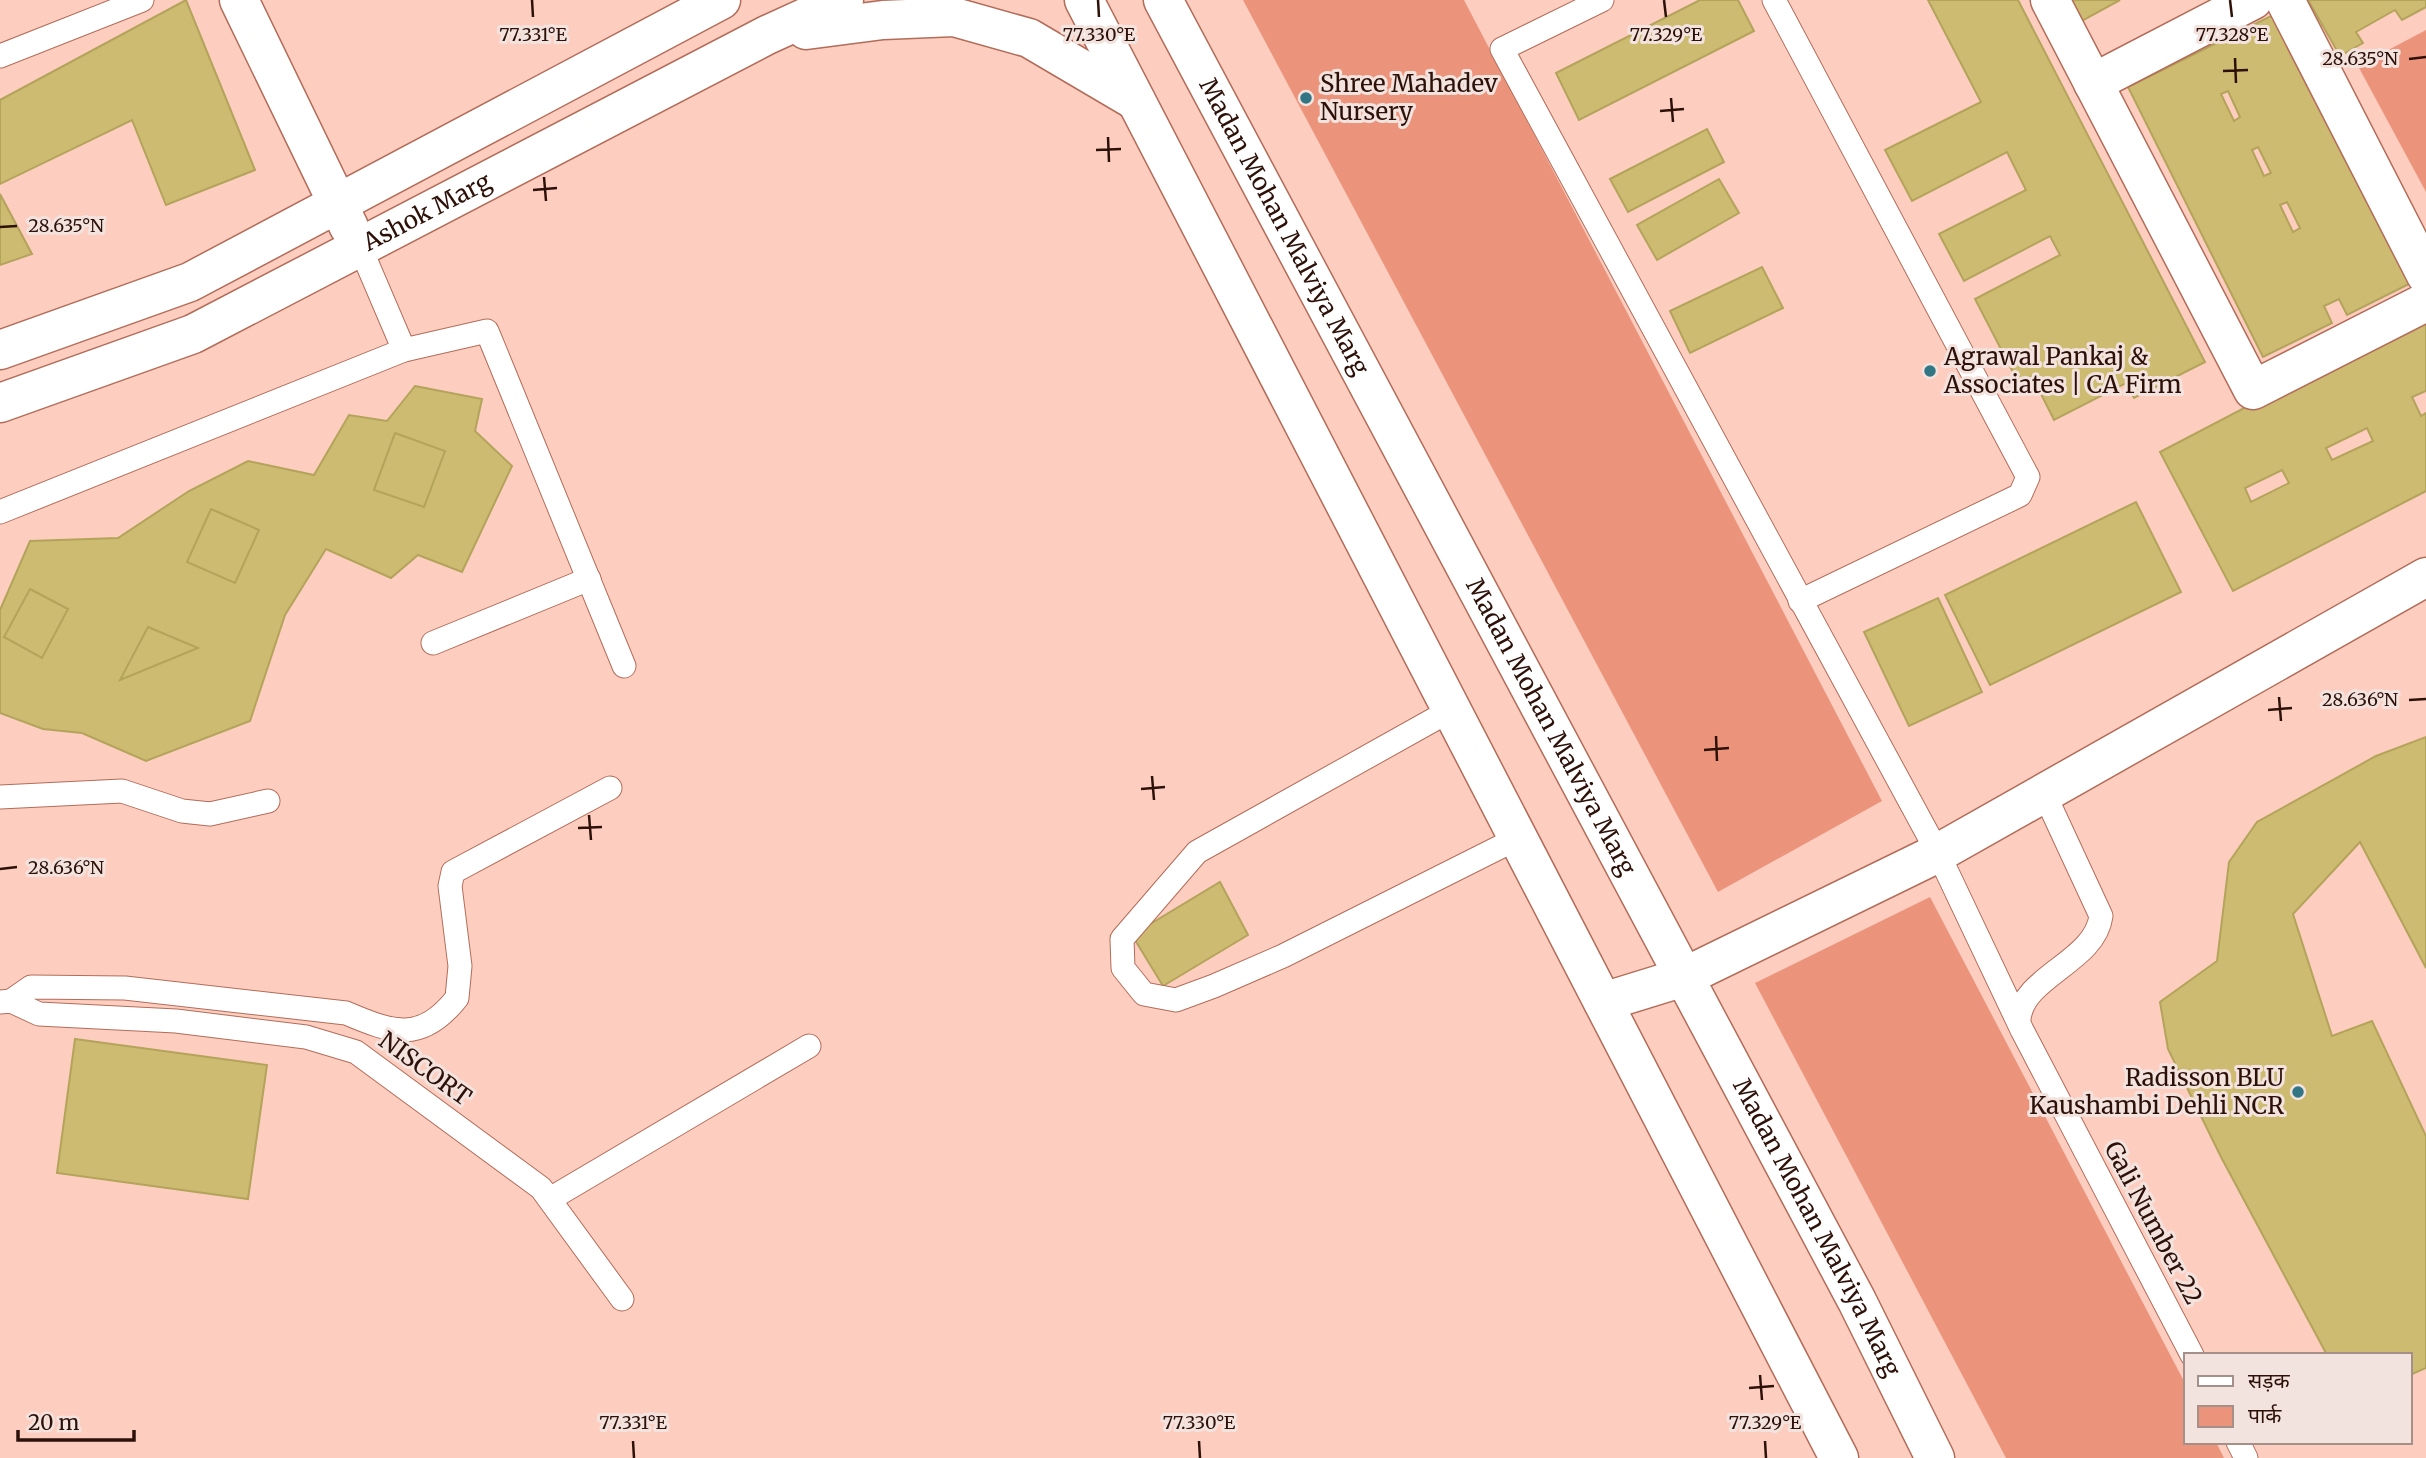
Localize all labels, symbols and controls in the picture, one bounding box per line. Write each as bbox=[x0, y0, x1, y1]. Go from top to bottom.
text: 77.331°E bbox=[499, 23, 567, 46]
text: 77.330°E bbox=[1063, 23, 1136, 46]
text: 77.329°E bbox=[1630, 23, 1703, 46]
text: 77.328°E bbox=[2196, 23, 2269, 46]
text: 28.635°N bbox=[2322, 47, 2398, 70]
place label: Shree Mahadev Nursery bbox=[1320, 68, 1498, 127]
street label: Madan Mohan Malviya Marg bbox=[1193, 73, 1376, 381]
marker: Shree Mahadev Nursery bbox=[1298, 90, 1314, 106]
street label: Ashok Marg bbox=[357, 165, 497, 258]
text: 28.635°N bbox=[28, 214, 104, 237]
place label: Agrawal Pankaj & Associates | CA Firm bbox=[1943, 341, 2182, 400]
marker: Agrawal Pankaj & Associates | CA Firm bbox=[1922, 363, 1938, 379]
street label: Madan Mohan Malviya Marg bbox=[1459, 573, 1643, 881]
text: 28.636°N bbox=[2322, 688, 2398, 711]
text: 28.636°N bbox=[28, 856, 104, 879]
street label: NISCORT bbox=[373, 1025, 478, 1113]
place label: Radisson BLU Kaushambi Dehli NCR bbox=[2029, 1062, 2284, 1121]
street label: Madan Mohan Malviya Marg bbox=[1726, 1073, 1908, 1382]
marker: Radisson BLU Kaushambi Dehli NCR bbox=[2290, 1084, 2306, 1100]
street label: Gali Number 22 bbox=[2097, 1136, 2209, 1310]
legend bbox=[2184, 1353, 2412, 1444]
text: सड़क bbox=[2248, 1367, 2290, 1394]
scale bar bbox=[18, 1398, 133, 1442]
text: पार्क bbox=[2248, 1402, 2282, 1429]
text: 20 m bbox=[28, 1409, 80, 1436]
text: 77.331°E bbox=[599, 1411, 667, 1434]
text: 77.330°E bbox=[1163, 1411, 1236, 1434]
text: 77.329°E bbox=[1729, 1411, 1802, 1434]

